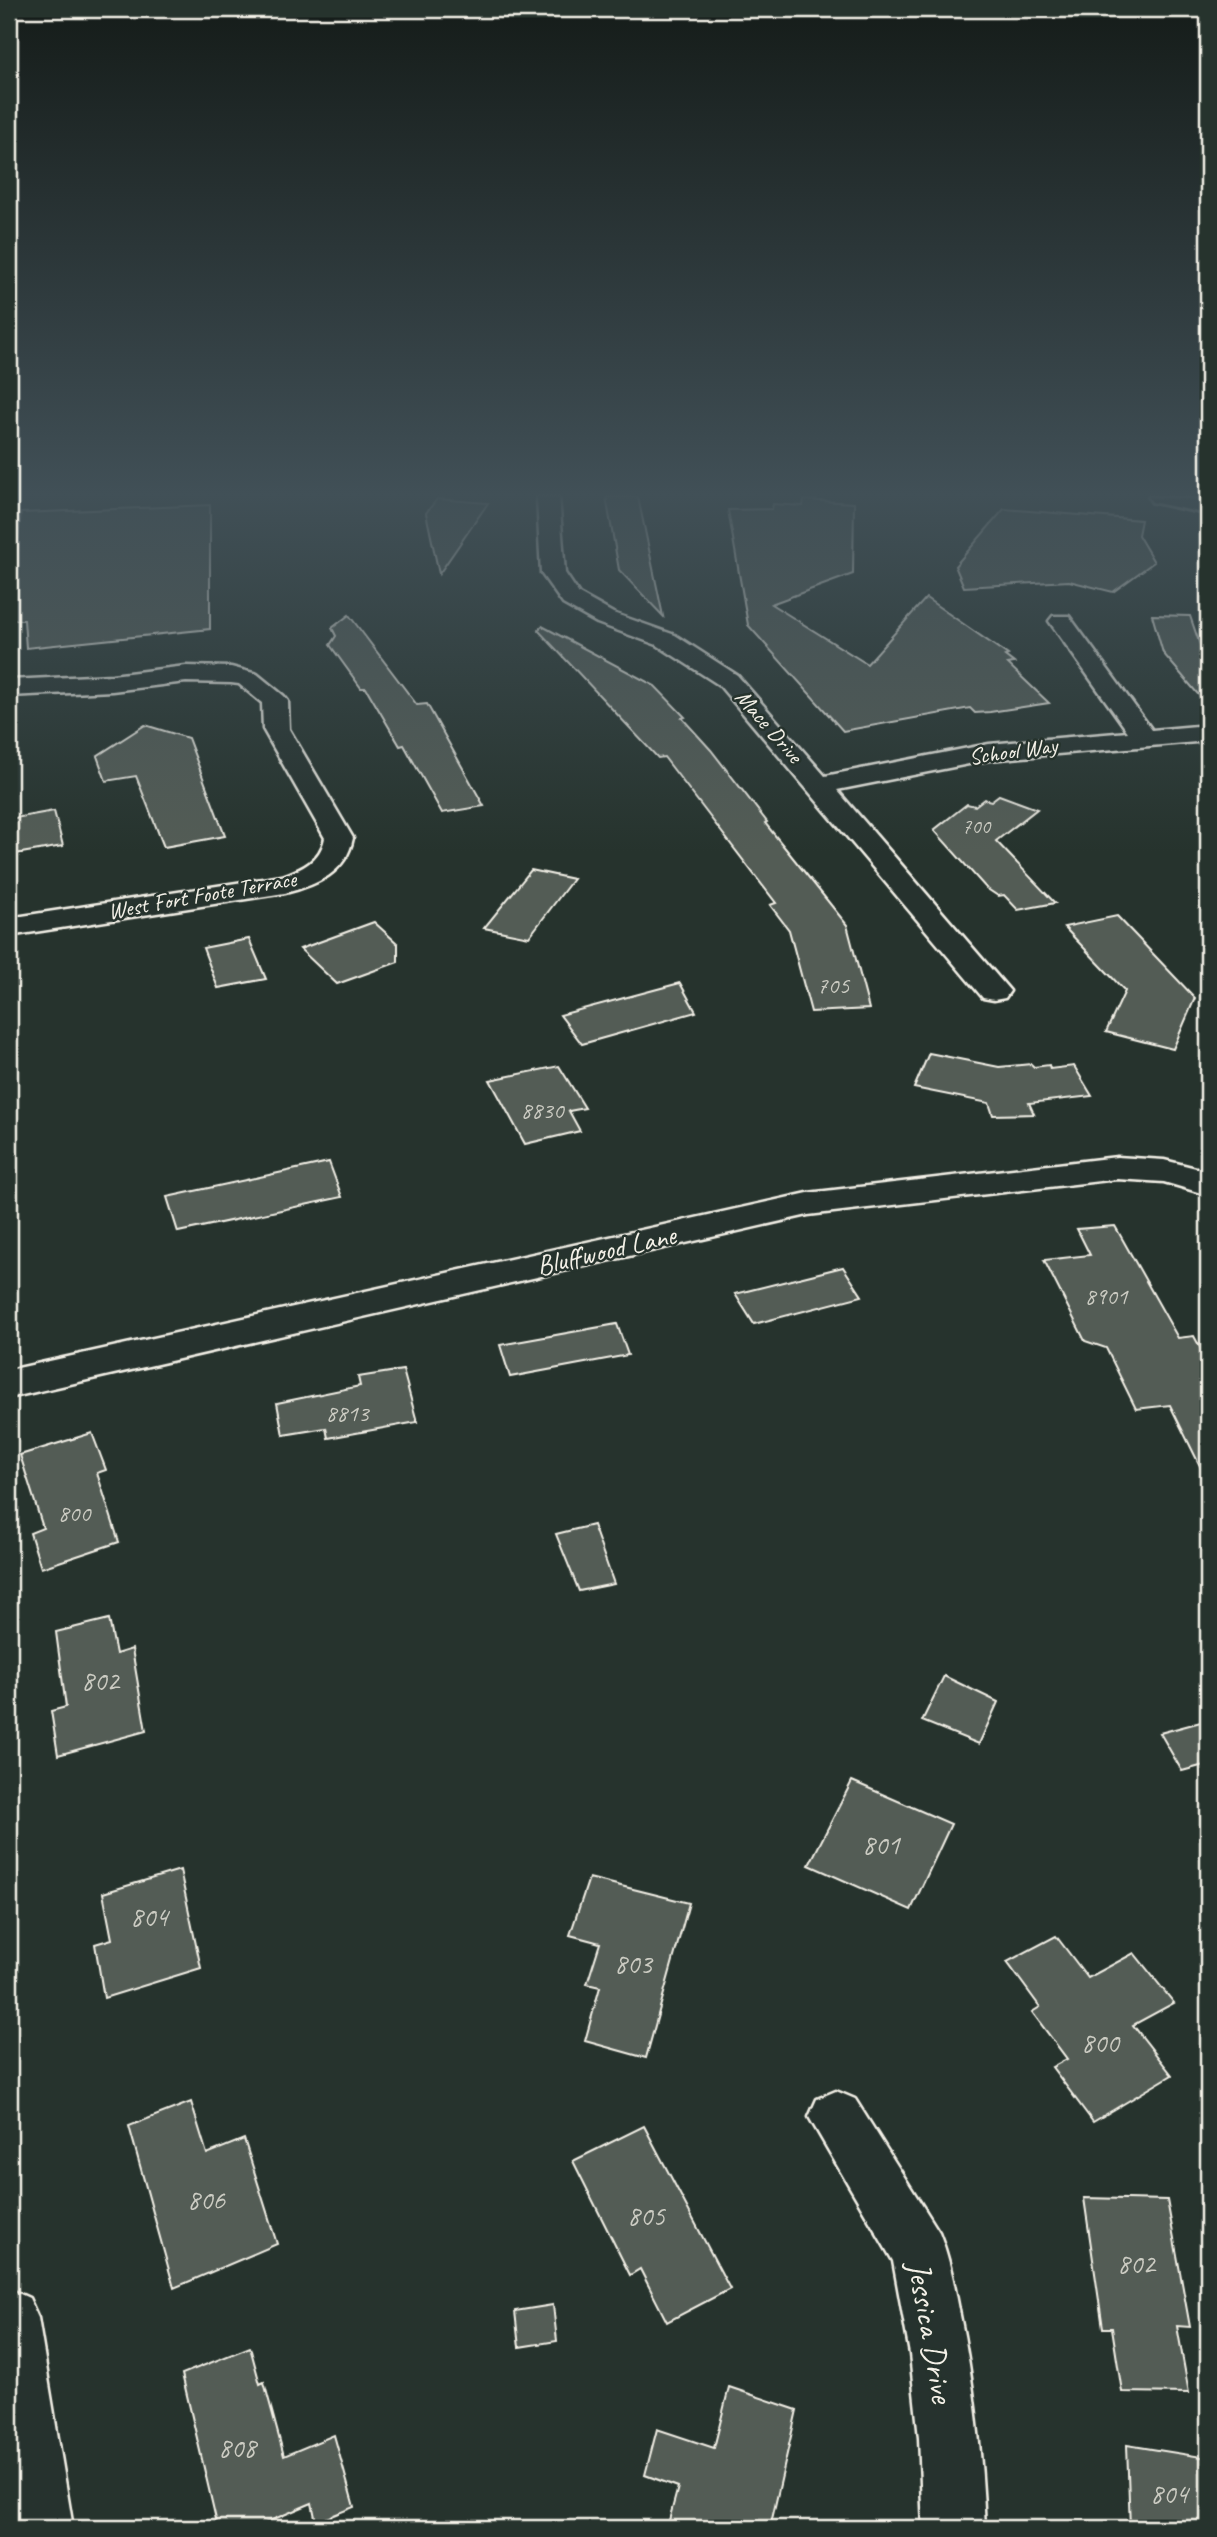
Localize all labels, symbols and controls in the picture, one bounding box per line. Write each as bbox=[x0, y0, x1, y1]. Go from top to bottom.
street label: Mace Drive bbox=[729, 683, 810, 770]
street label: School Way bbox=[967, 730, 1061, 772]
house number: 700 bbox=[962, 813, 992, 839]
street label: West Fort Foote Terrace bbox=[106, 864, 300, 926]
house number: 705 bbox=[817, 970, 850, 1000]
house number: 8830 bbox=[520, 1095, 566, 1125]
street label: Bluffwood Lane bbox=[533, 1217, 681, 1283]
house number: 8901 bbox=[1084, 1281, 1129, 1311]
house number: 8813 bbox=[325, 1398, 371, 1428]
house number: 800 bbox=[58, 1498, 92, 1528]
house number: 802 bbox=[81, 1663, 121, 1698]
house number: 801 bbox=[862, 1827, 901, 1862]
house number: 804 bbox=[130, 1899, 170, 1934]
house number: 803 bbox=[614, 1946, 654, 1981]
house number: 800 bbox=[1081, 2025, 1121, 2060]
house number: 806 bbox=[187, 2182, 226, 2217]
house number: 805 bbox=[627, 2198, 666, 2233]
house number: 802 bbox=[1117, 2246, 1157, 2281]
street label: Jessica Drive bbox=[898, 2256, 964, 2408]
house number: 808 bbox=[218, 2430, 258, 2465]
house number: 804 bbox=[1150, 2476, 1190, 2511]

